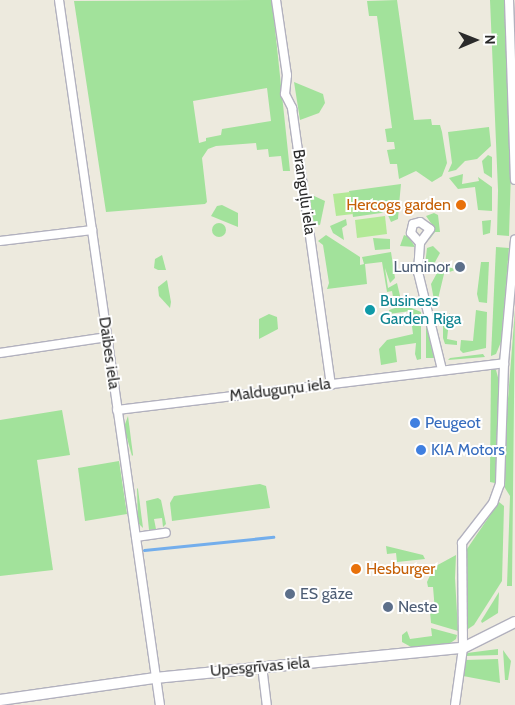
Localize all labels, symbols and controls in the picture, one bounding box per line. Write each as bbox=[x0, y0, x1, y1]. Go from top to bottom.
north arrow bbox=[450, 15, 500, 65]
text: N bbox=[481, 35, 499, 45]
street label: Branguļu iela bbox=[288, 148, 320, 236]
place label: Hercogs garden bbox=[346, 195, 451, 215]
marker: Hercogs garden bbox=[455, 199, 467, 211]
place label: Luminor bbox=[393, 257, 450, 277]
marker: Luminor bbox=[454, 261, 466, 273]
place label: Business Garden Riga bbox=[380, 291, 461, 329]
marker: Business Garden Riga bbox=[364, 304, 376, 316]
street label: Daibes iela bbox=[94, 316, 124, 390]
street label: Malduguņu iela bbox=[228, 374, 332, 406]
place label: Peugeot bbox=[425, 413, 481, 433]
marker: Peugeot bbox=[409, 417, 421, 429]
place label: KIA Motors bbox=[431, 440, 505, 460]
marker: KIA Motors bbox=[415, 444, 427, 456]
place label: Hesburger bbox=[366, 559, 435, 579]
marker: Hesburger bbox=[350, 563, 362, 575]
place label: ES gāze bbox=[300, 584, 353, 604]
marker: ES gāze bbox=[284, 588, 296, 600]
place label: Neste bbox=[398, 597, 437, 617]
marker: Neste bbox=[382, 601, 394, 613]
street label: Upesgrīvas iela bbox=[209, 653, 311, 681]

